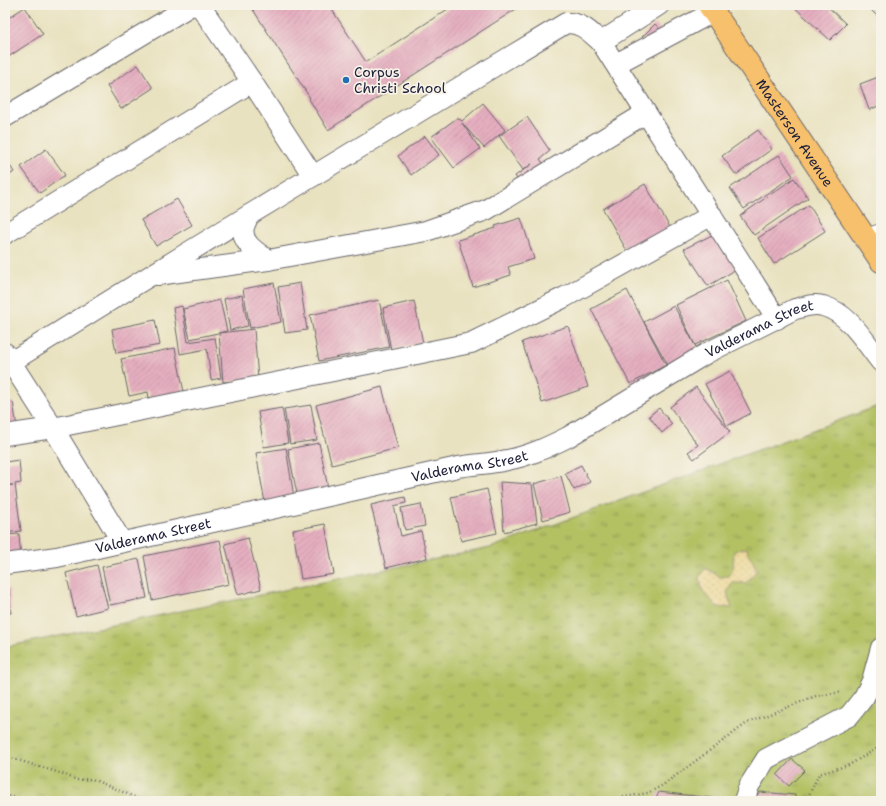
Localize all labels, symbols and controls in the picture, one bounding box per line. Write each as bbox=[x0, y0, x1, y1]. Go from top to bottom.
place label: Corpus Christi School bbox=[354, 63, 447, 97]
marker: Corpus Christi School bbox=[341, 75, 351, 85]
street label: Masterson Avenue bbox=[752, 75, 838, 190]
street label: Valderama Street bbox=[702, 296, 815, 362]
street label: Valderama Street bbox=[409, 446, 530, 486]
street label: Valderama Street bbox=[93, 514, 213, 557]

